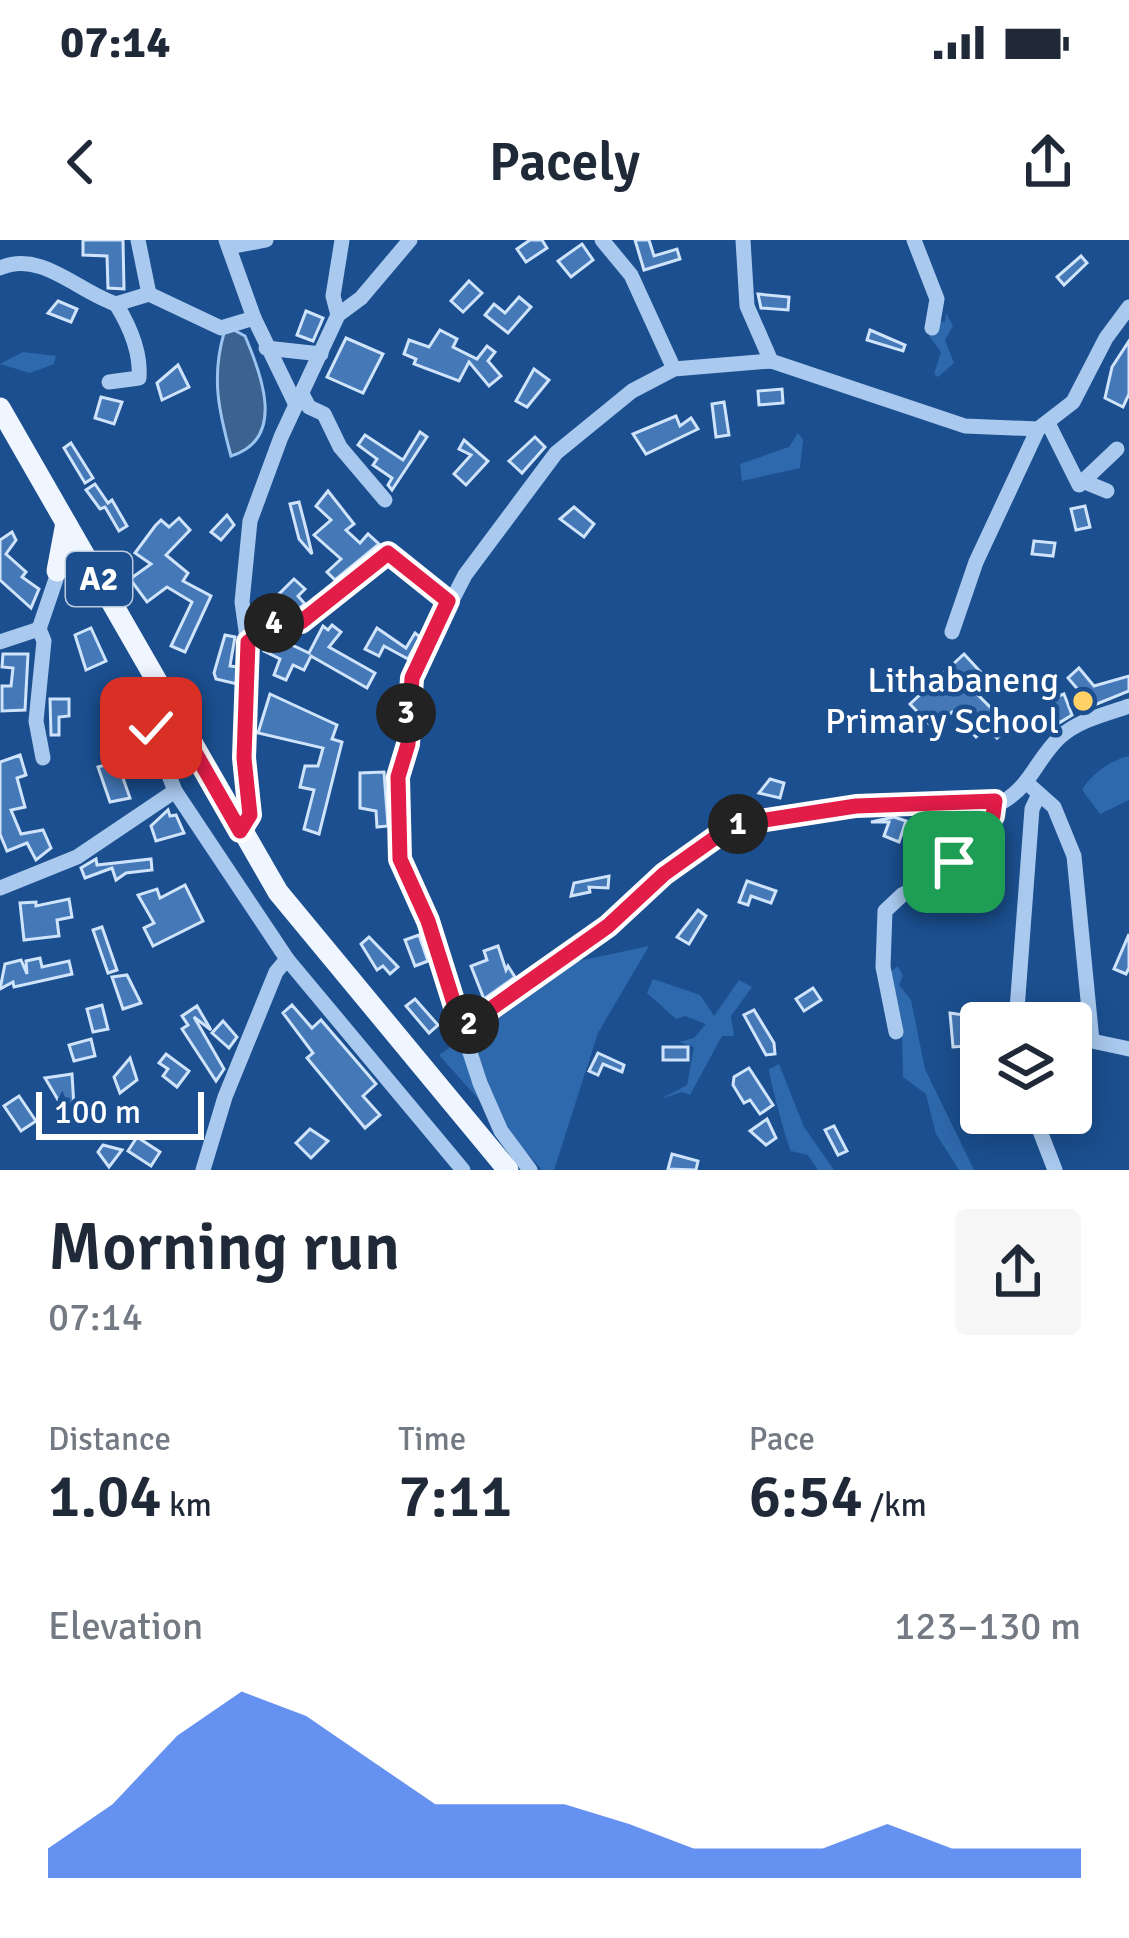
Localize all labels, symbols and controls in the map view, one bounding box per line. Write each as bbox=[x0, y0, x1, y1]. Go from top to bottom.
text: 07:14 bbox=[60, 15, 170, 70]
icon: back bbox=[48, 129, 114, 195]
text: Pacely bbox=[489, 129, 640, 196]
icon: share bbox=[1015, 129, 1081, 195]
road number: A2 bbox=[66, 552, 132, 606]
pin: 4 bbox=[244, 593, 304, 653]
text: 4 bbox=[265, 602, 283, 643]
place label: Lithabaneng Primary School bbox=[825, 658, 1059, 744]
pin bbox=[100, 677, 202, 779]
pin: 3 bbox=[376, 683, 436, 743]
marker: Lithabaneng Primary School bbox=[1070, 688, 1096, 714]
text: 3 bbox=[397, 692, 415, 733]
icon: check bbox=[118, 695, 184, 761]
pin: 1 bbox=[708, 794, 768, 854]
text: 1 bbox=[729, 803, 747, 844]
pin bbox=[903, 811, 1005, 913]
icon: arrive bbox=[921, 829, 987, 895]
pin: 2 bbox=[439, 994, 499, 1054]
map controls bbox=[960, 1002, 1092, 1134]
button: layers bbox=[960, 1002, 1092, 1134]
text: 2 bbox=[460, 1003, 478, 1044]
scale bar bbox=[36, 1086, 204, 1139]
text: 100 m bbox=[54, 1092, 141, 1133]
text: Morning run bbox=[48, 1207, 400, 1288]
button: share bbox=[955, 1209, 1081, 1335]
text: 07:14 bbox=[48, 1293, 143, 1341]
text: Distance bbox=[48, 1419, 171, 1460]
text: Time bbox=[398, 1419, 466, 1460]
text: Pace bbox=[749, 1419, 815, 1460]
text: 1.04 bbox=[48, 1460, 162, 1534]
text: 7:11 bbox=[398, 1460, 512, 1534]
text: 6:54 bbox=[749, 1460, 863, 1534]
text: km bbox=[162, 1485, 212, 1526]
text: /km bbox=[863, 1485, 927, 1526]
text: Elevation bbox=[48, 1602, 203, 1650]
text: 123–130 m bbox=[894, 1602, 1081, 1650]

